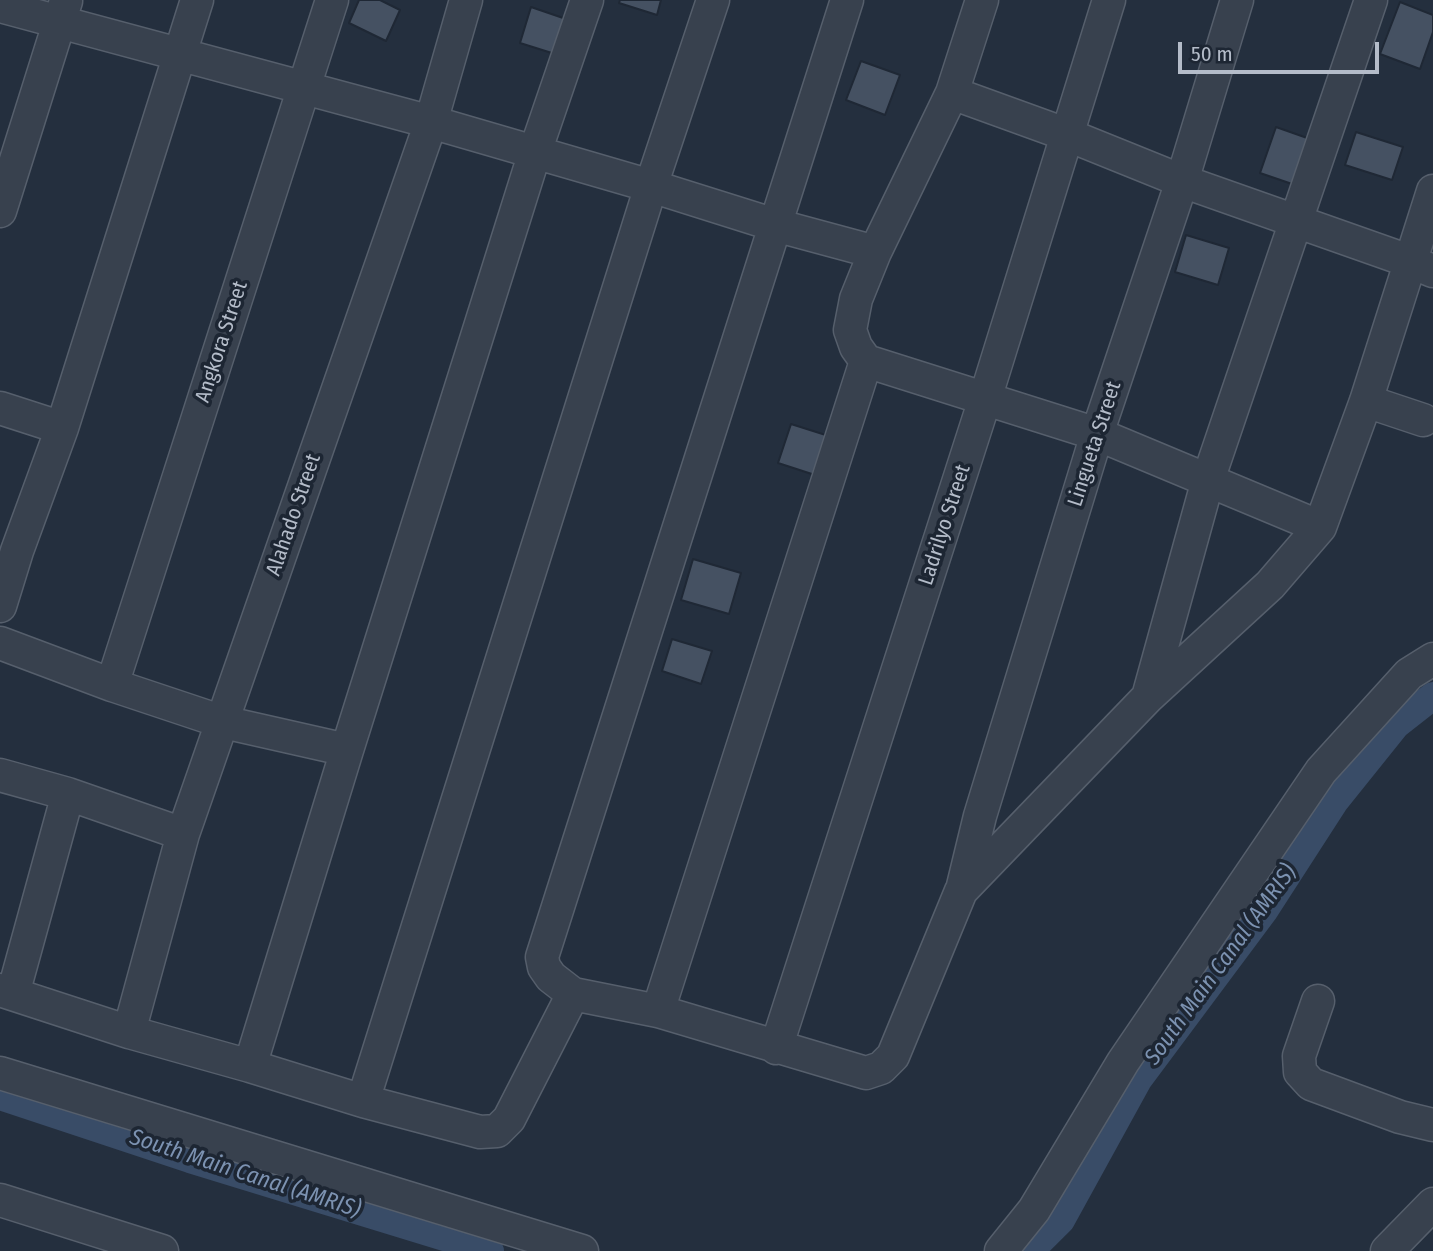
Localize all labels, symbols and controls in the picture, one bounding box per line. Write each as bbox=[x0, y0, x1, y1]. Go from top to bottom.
scale bar bbox=[1181, 28, 1382, 72]
text: 50 m bbox=[1191, 41, 1233, 67]
street label: Angkora Street bbox=[191, 278, 253, 406]
street label: Lingueta Street bbox=[1063, 378, 1127, 510]
street label: Alahado Street bbox=[261, 451, 327, 579]
street label: Ladrilyo Street bbox=[914, 461, 976, 589]
water label: South Main Canal (AMRIS) bbox=[1139, 859, 1303, 1071]
water label: South Main Canal (AMRIS) bbox=[126, 1124, 364, 1224]

